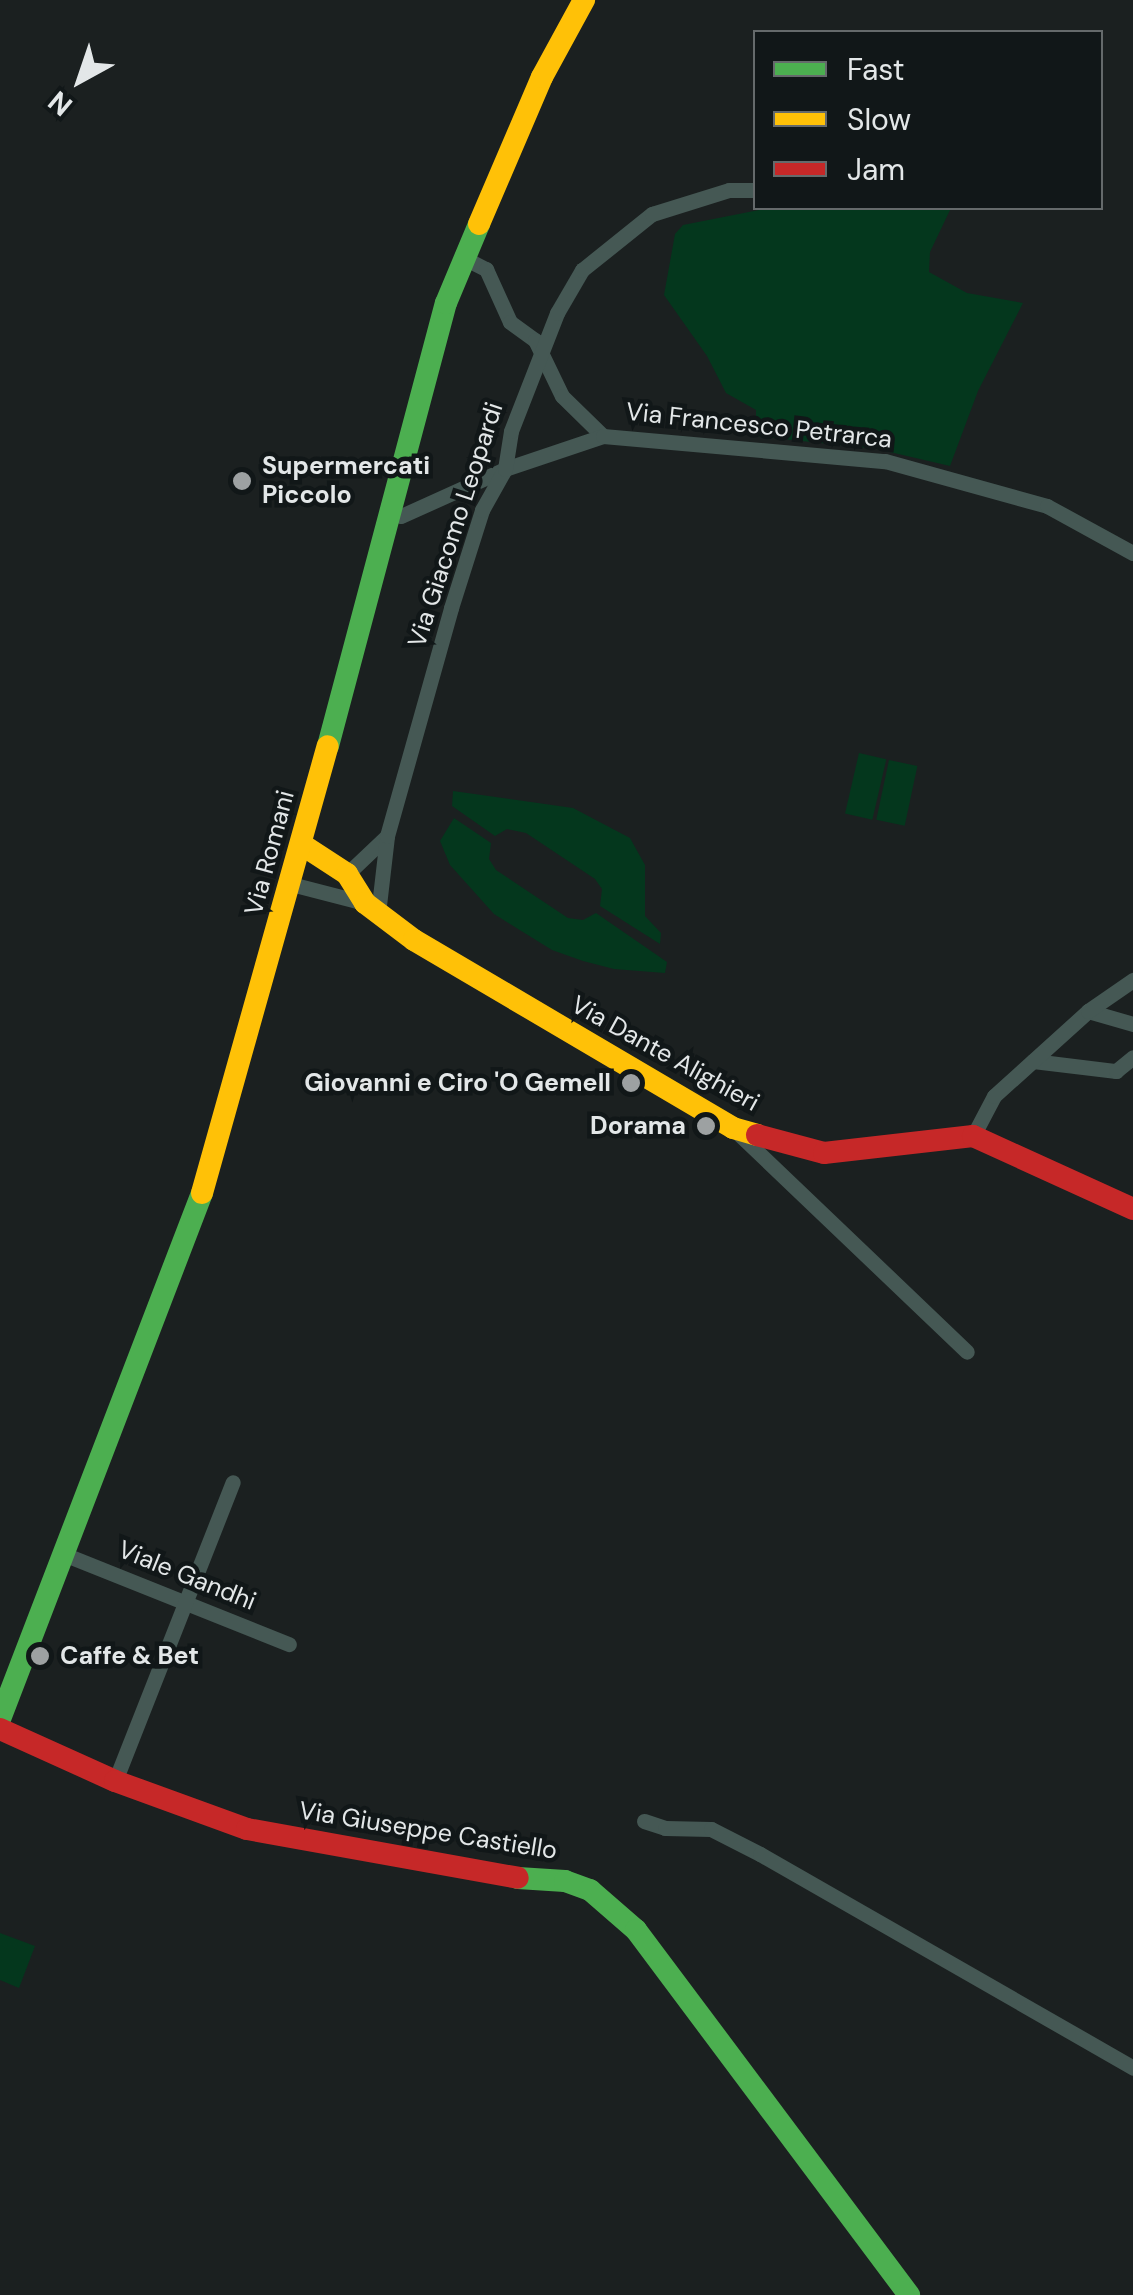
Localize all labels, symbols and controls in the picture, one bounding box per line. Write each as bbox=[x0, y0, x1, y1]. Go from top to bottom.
north arrow bbox=[30, 30, 130, 130]
legend bbox=[753, 30, 1103, 210]
text: Fast bbox=[847, 50, 905, 89]
text: N bbox=[41, 83, 80, 124]
text: Slow bbox=[847, 100, 911, 139]
text: Jam bbox=[847, 150, 905, 189]
street label: Via Francesco Petrarca bbox=[625, 397, 893, 455]
street label: Via Giacomo Leopardi bbox=[402, 399, 510, 651]
place label: Supermercati Piccolo bbox=[262, 452, 430, 511]
marker: Supermercati Piccolo bbox=[231, 470, 253, 492]
street label: Via Romani bbox=[239, 787, 301, 919]
street label: Via Dante Alighieri bbox=[566, 990, 764, 1118]
place label: Giovanni e Ciro 'O Gemell bbox=[304, 1068, 611, 1098]
marker: Giovanni e Ciro 'O Gemell bbox=[620, 1072, 642, 1094]
place label: Dorama bbox=[590, 1111, 686, 1141]
marker: Dorama bbox=[695, 1115, 717, 1137]
street label: Viale Gandhi bbox=[114, 1535, 260, 1617]
place label: Caffe & Bet bbox=[60, 1641, 199, 1671]
marker: Caffe & Bet bbox=[29, 1645, 51, 1667]
street label: Via Giuseppe Castiello bbox=[297, 1796, 559, 1866]

